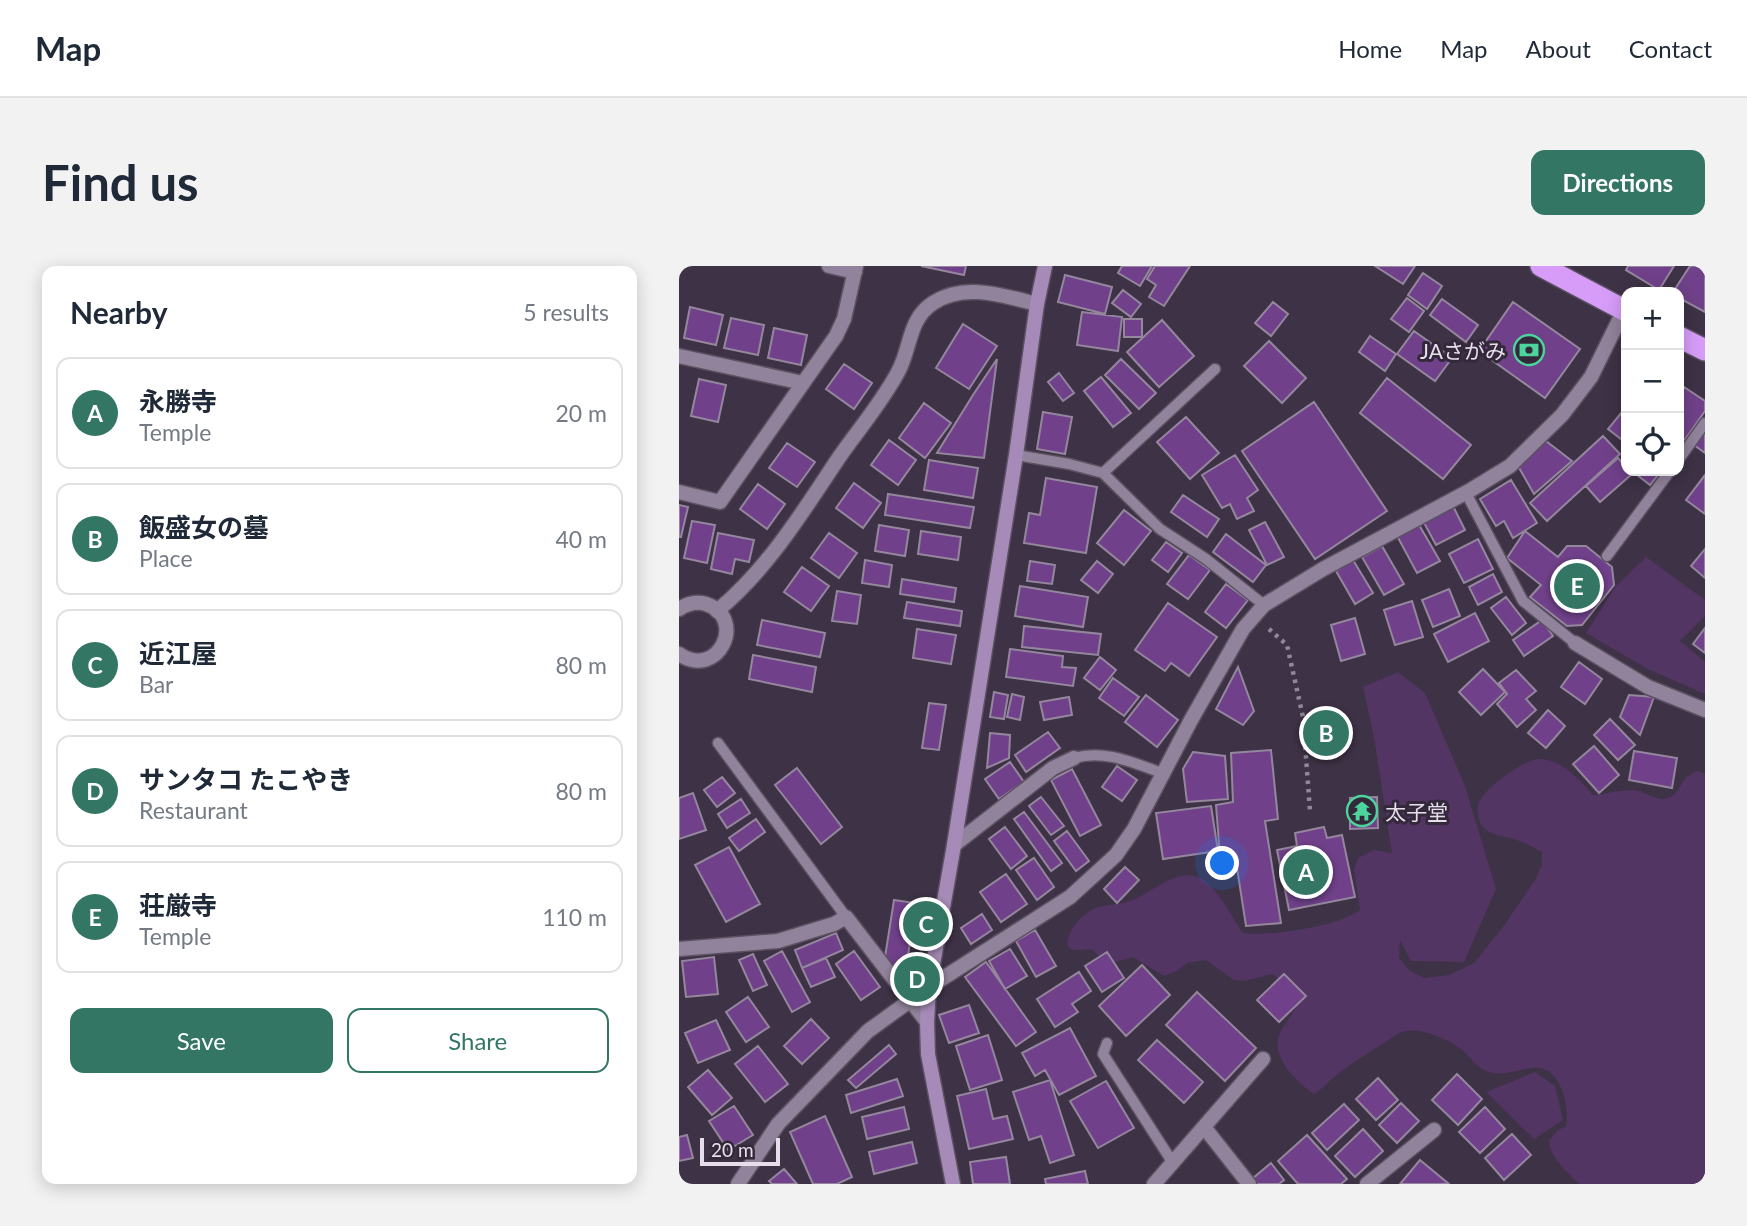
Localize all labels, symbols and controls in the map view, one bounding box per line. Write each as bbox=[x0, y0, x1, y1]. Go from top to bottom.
text: Map bbox=[35, 28, 101, 68]
text: Home bbox=[1338, 34, 1402, 63]
text: Map bbox=[1440, 34, 1488, 63]
text: About bbox=[1526, 34, 1591, 63]
text: Contact bbox=[1629, 34, 1712, 63]
button: Directions bbox=[1531, 150, 1705, 215]
text: Find us bbox=[42, 153, 199, 211]
map controls bbox=[1621, 287, 1684, 476]
button: + bbox=[1621, 287, 1684, 350]
text: Nearby bbox=[70, 294, 168, 330]
text: 5 results bbox=[523, 298, 609, 326]
bank icon: JAさがみ bbox=[1512, 333, 1546, 367]
place label: JAさがみ bbox=[1420, 338, 1506, 363]
button: − bbox=[1621, 350, 1684, 413]
text: 永勝寺 bbox=[139, 385, 217, 417]
text: A bbox=[87, 399, 103, 427]
text: 20 m bbox=[556, 399, 607, 427]
button: locate bbox=[1621, 413, 1684, 476]
text: Temple bbox=[139, 418, 211, 446]
text: 飯盛女の墓 bbox=[139, 511, 269, 543]
text: B bbox=[87, 525, 103, 553]
text: 40 m bbox=[556, 525, 607, 553]
text: Place bbox=[139, 544, 193, 572]
pin: E bbox=[1554, 560, 1600, 612]
text: 近江屋 bbox=[139, 637, 217, 669]
text: C bbox=[87, 651, 103, 679]
text: 80 m bbox=[556, 651, 607, 679]
text: Bar bbox=[139, 670, 174, 698]
pin: B bbox=[1303, 707, 1349, 759]
text: サンタコ たこやき bbox=[139, 763, 353, 795]
text: D bbox=[86, 777, 104, 805]
text: 80 m bbox=[556, 777, 607, 805]
temple icon: 太子堂 bbox=[1345, 794, 1379, 828]
text: Restaurant bbox=[139, 796, 248, 824]
place label: 太子堂 bbox=[1385, 799, 1448, 824]
your location bbox=[1205, 846, 1239, 880]
pin: A bbox=[1283, 846, 1329, 898]
text: 荘厳寺 bbox=[139, 889, 217, 921]
pin: C bbox=[903, 898, 949, 950]
text: E bbox=[88, 903, 102, 931]
text: 110 m bbox=[542, 903, 607, 931]
text: Temple bbox=[139, 922, 211, 950]
pin: D bbox=[894, 953, 940, 1005]
button: Save bbox=[70, 1008, 333, 1073]
button: Share bbox=[347, 1008, 609, 1073]
scale bar bbox=[700, 1135, 781, 1167]
text: 20 m bbox=[711, 1138, 754, 1161]

